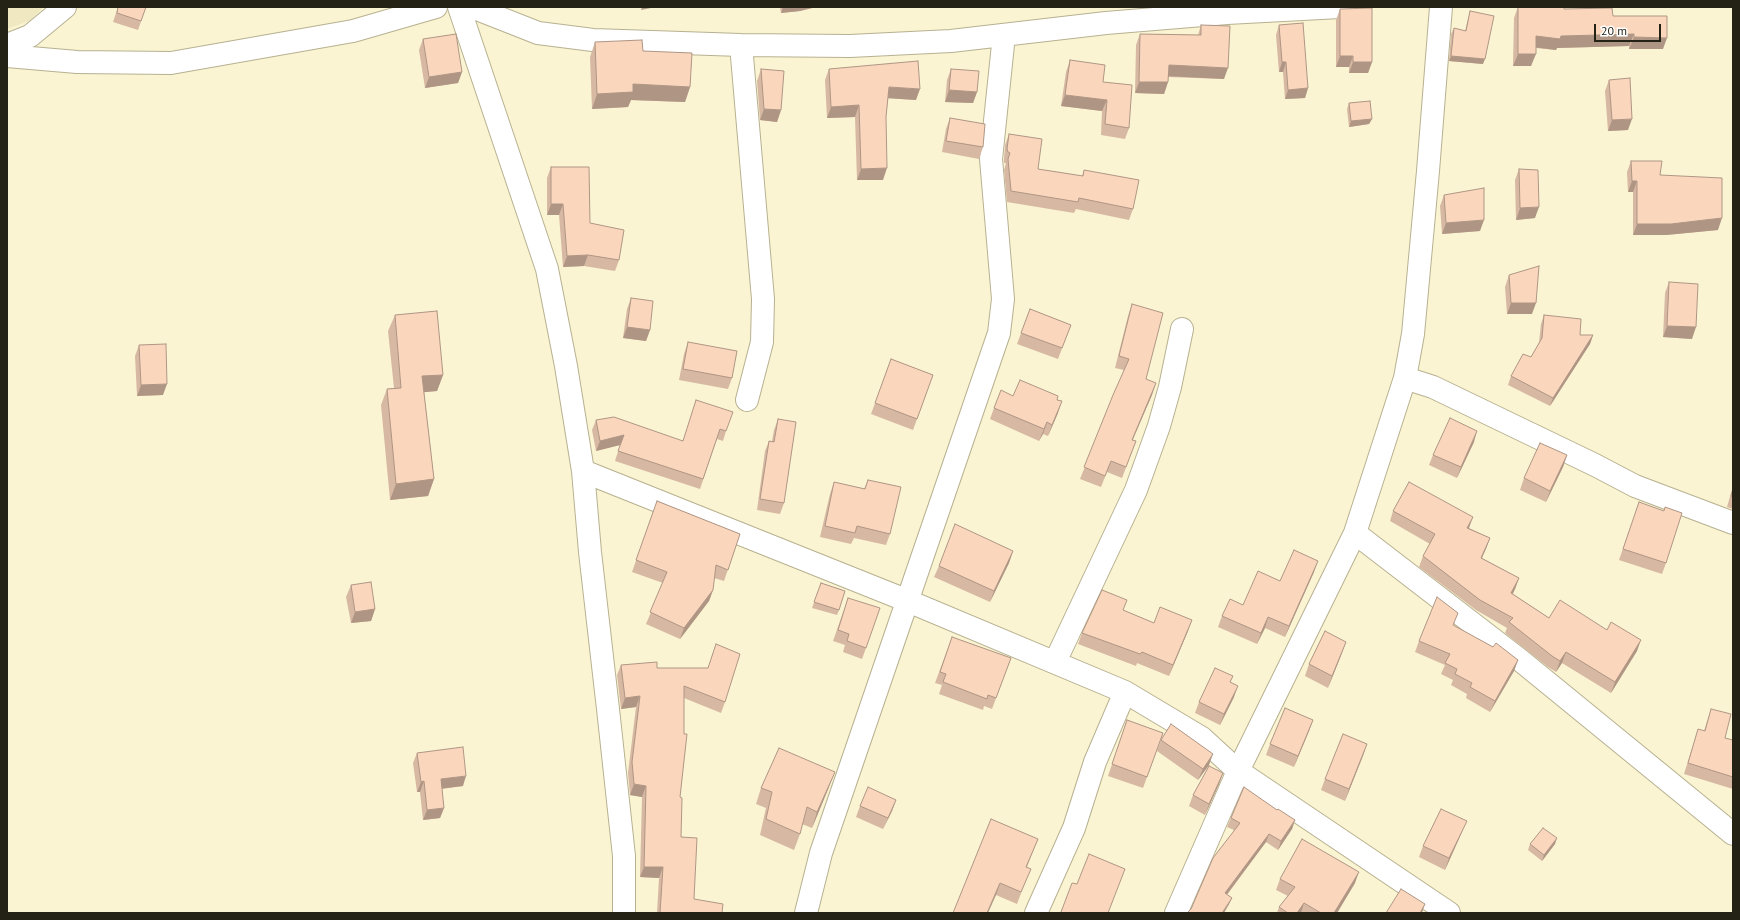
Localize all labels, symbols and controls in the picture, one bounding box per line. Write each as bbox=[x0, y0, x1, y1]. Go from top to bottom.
scale bar bbox=[1596, 16, 1663, 42]
text: 20 m bbox=[1601, 23, 1627, 38]

